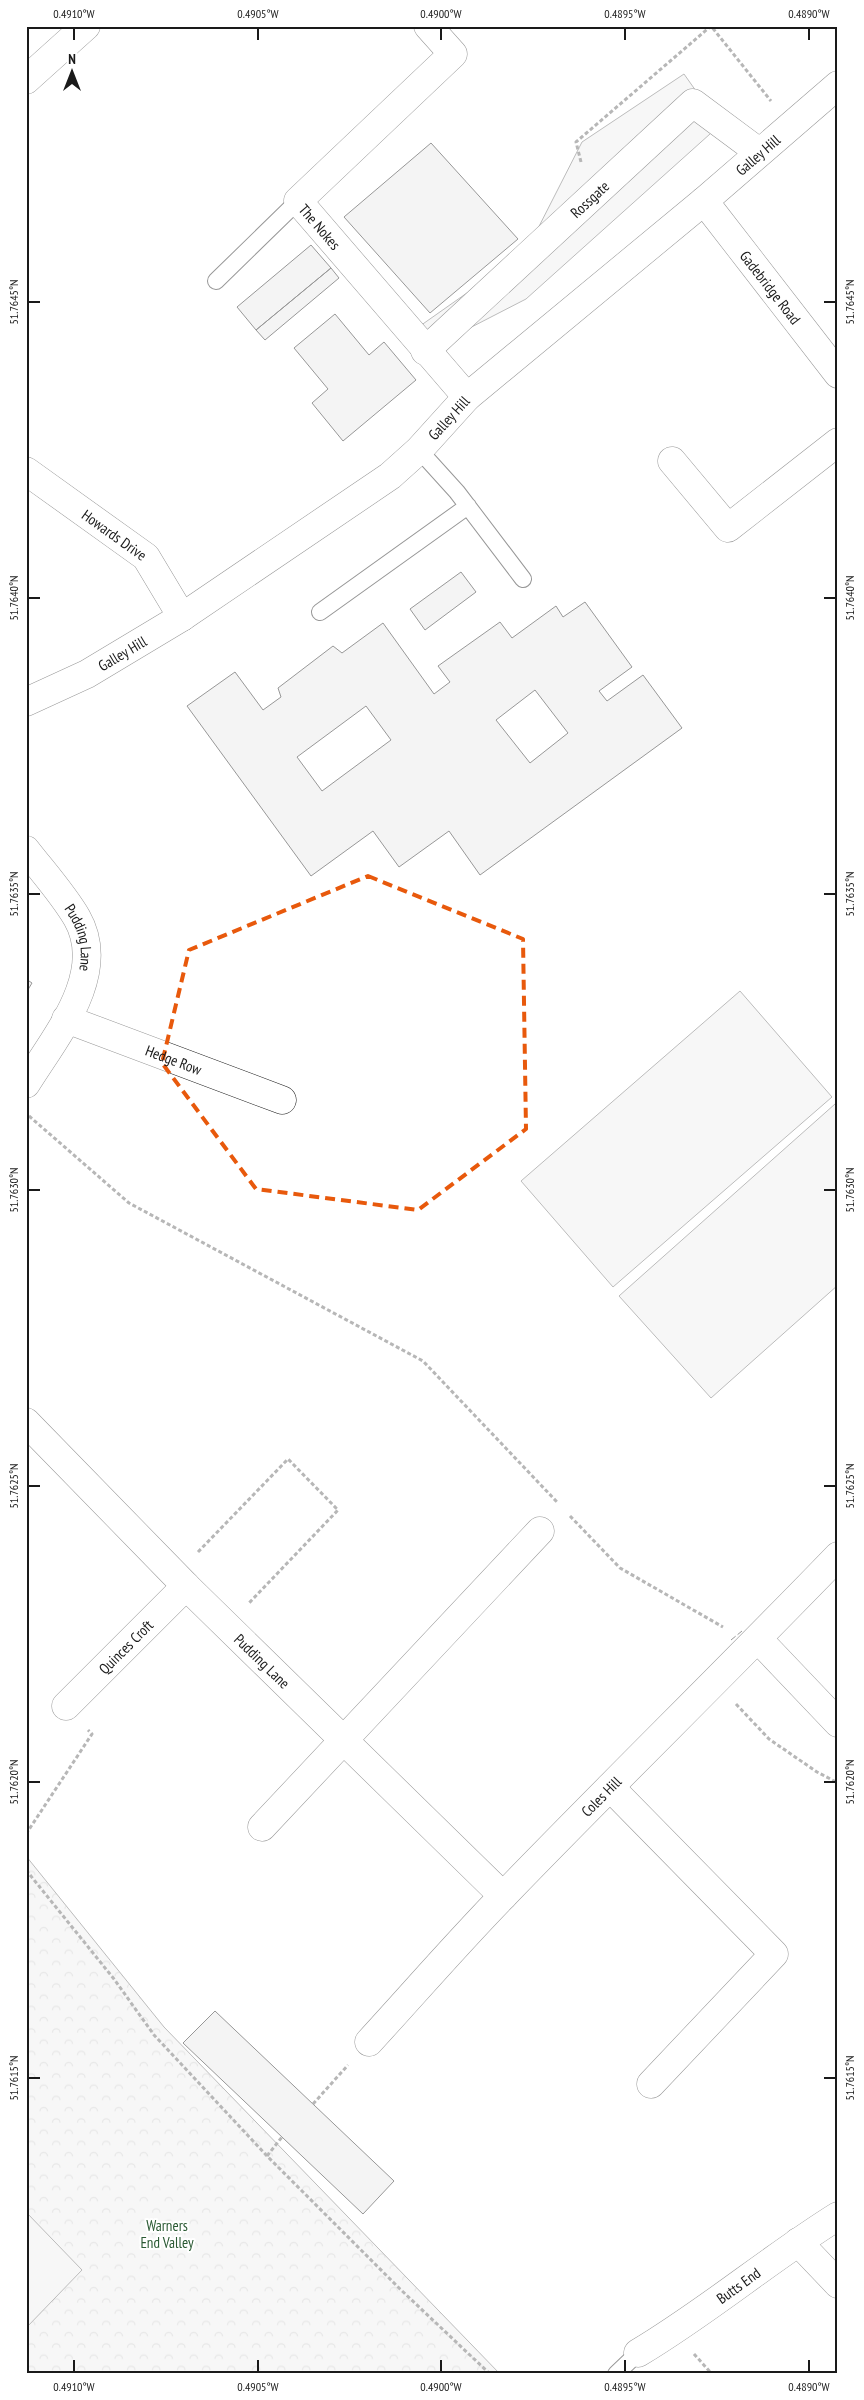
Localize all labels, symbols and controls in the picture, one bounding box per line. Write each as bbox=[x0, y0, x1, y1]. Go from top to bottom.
text: 0.4910°W bbox=[53, 6, 95, 21]
text: 0.4905°W bbox=[237, 6, 279, 21]
text: 0.4900°W bbox=[420, 6, 462, 21]
text: 0.4895°W bbox=[604, 6, 646, 21]
text: 0.4890°W bbox=[788, 6, 830, 21]
north arrow bbox=[48, 48, 98, 98]
text: N bbox=[68, 50, 76, 68]
street label: Galley Hill bbox=[731, 130, 784, 179]
street label: Rossgate bbox=[566, 176, 613, 221]
street label: The Nokes bbox=[295, 200, 345, 253]
street label: Gadebridge Road bbox=[736, 247, 805, 328]
text: 51.7645°N bbox=[6, 279, 21, 325]
text: 51.7645°N bbox=[842, 279, 857, 325]
street label: Galley Hill bbox=[424, 391, 474, 444]
street label: Howards Drive bbox=[78, 505, 151, 564]
text: 51.7640°N bbox=[6, 575, 21, 621]
text: 51.7640°N bbox=[842, 575, 857, 621]
street label: Galley Hill bbox=[94, 631, 150, 675]
text: 51.7635°N bbox=[6, 871, 21, 917]
text: 51.7635°N bbox=[842, 871, 857, 917]
street label: Pudding Lane bbox=[61, 900, 96, 973]
street label: Hedge Row bbox=[143, 1040, 205, 1079]
text: 51.7630°N bbox=[6, 1167, 21, 1213]
text: 51.7630°N bbox=[842, 1167, 857, 1213]
text: 51.7625°N bbox=[6, 1463, 21, 1509]
text: 51.7625°N bbox=[842, 1463, 857, 1509]
street label: Quinces Croft bbox=[94, 1615, 157, 1678]
street label: Pudding Lane bbox=[231, 1629, 294, 1692]
text: 51.7620°N bbox=[6, 1759, 21, 1805]
text: 51.7620°N bbox=[842, 1759, 857, 1805]
street label: Coles Hill bbox=[577, 1772, 625, 1820]
text: 51.7615°N bbox=[6, 2055, 21, 2101]
text: 51.7615°N bbox=[842, 2055, 857, 2101]
park label: Warners End Valley bbox=[140, 2216, 194, 2252]
street label: Butts End bbox=[712, 2263, 764, 2307]
text: 0.4910°W bbox=[53, 2379, 95, 2394]
text: 0.4905°W bbox=[237, 2379, 279, 2394]
text: 0.4900°W bbox=[420, 2379, 462, 2394]
text: 0.4895°W bbox=[604, 2379, 646, 2394]
text: 0.4890°W bbox=[788, 2379, 830, 2394]

